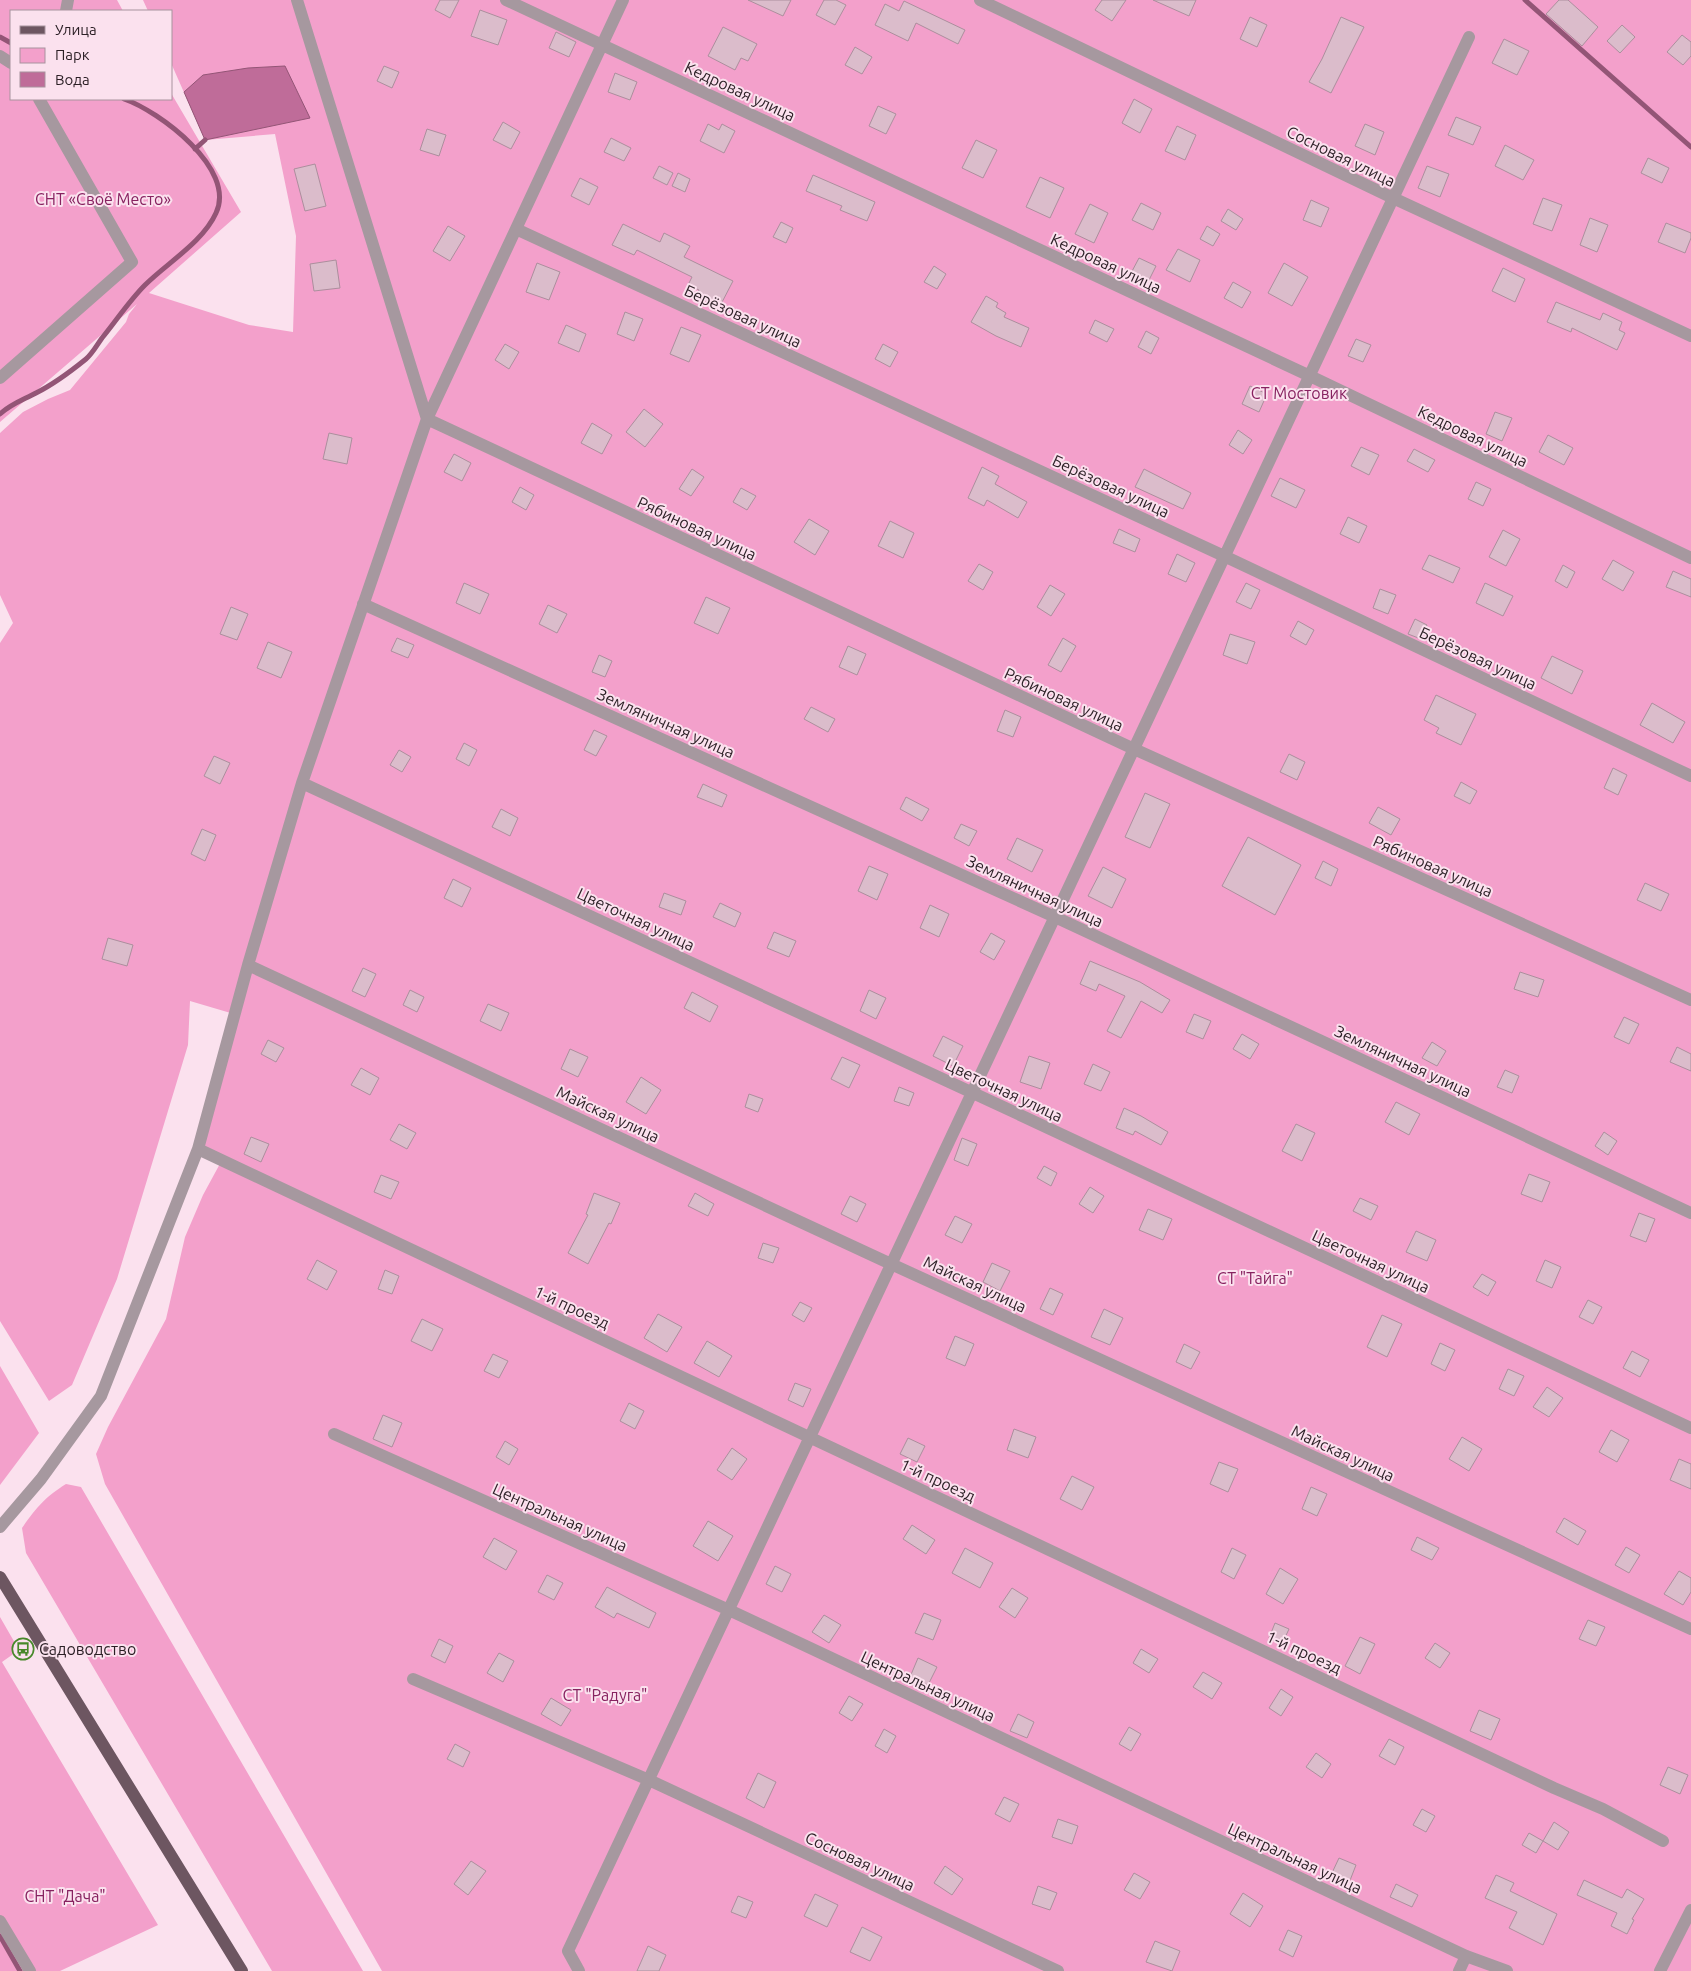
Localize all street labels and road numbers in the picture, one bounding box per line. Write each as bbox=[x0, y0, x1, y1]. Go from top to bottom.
street label: Кедровая улица bbox=[682, 58, 798, 124]
street label: Сосновая улица bbox=[1284, 122, 1398, 190]
street label: Кедровая улица bbox=[1048, 230, 1164, 296]
street label: Берёзовая улица bbox=[682, 281, 804, 351]
street label: Кедровая улица bbox=[1415, 402, 1531, 470]
street label: Берёзовая улица bbox=[1050, 451, 1172, 521]
street label: Рябиновая улица bbox=[635, 493, 759, 563]
street label: Берёзовая улица bbox=[1417, 623, 1539, 693]
street label: Рябиновая улица bbox=[1002, 664, 1126, 734]
street label: Земляничная улица bbox=[595, 685, 737, 761]
street label: Рябиновая улица bbox=[1370, 832, 1496, 900]
street label: Земляничная улица bbox=[964, 852, 1106, 930]
street label: Цветочная улица bbox=[574, 884, 698, 954]
street label: Земляничная улица bbox=[1332, 1022, 1474, 1100]
street label: Цветочная улица bbox=[942, 1055, 1066, 1125]
street label: Майская улица bbox=[554, 1082, 662, 1146]
street label: Цветочная улица bbox=[1309, 1226, 1433, 1296]
street label: Майская улица bbox=[921, 1252, 1029, 1316]
street label: 1-й проезд bbox=[532, 1282, 612, 1332]
street label: Майская улица bbox=[1289, 1421, 1397, 1485]
street label: 1-й проезд bbox=[898, 1455, 978, 1505]
street label: Центральная улица bbox=[490, 1479, 630, 1555]
street label: 1-й проезд bbox=[1264, 1627, 1344, 1677]
street label: Центральная улица bbox=[858, 1647, 998, 1725]
street label: Центральная улица bbox=[1225, 1819, 1365, 1897]
street label: Сосновая улица bbox=[803, 1828, 917, 1894]

